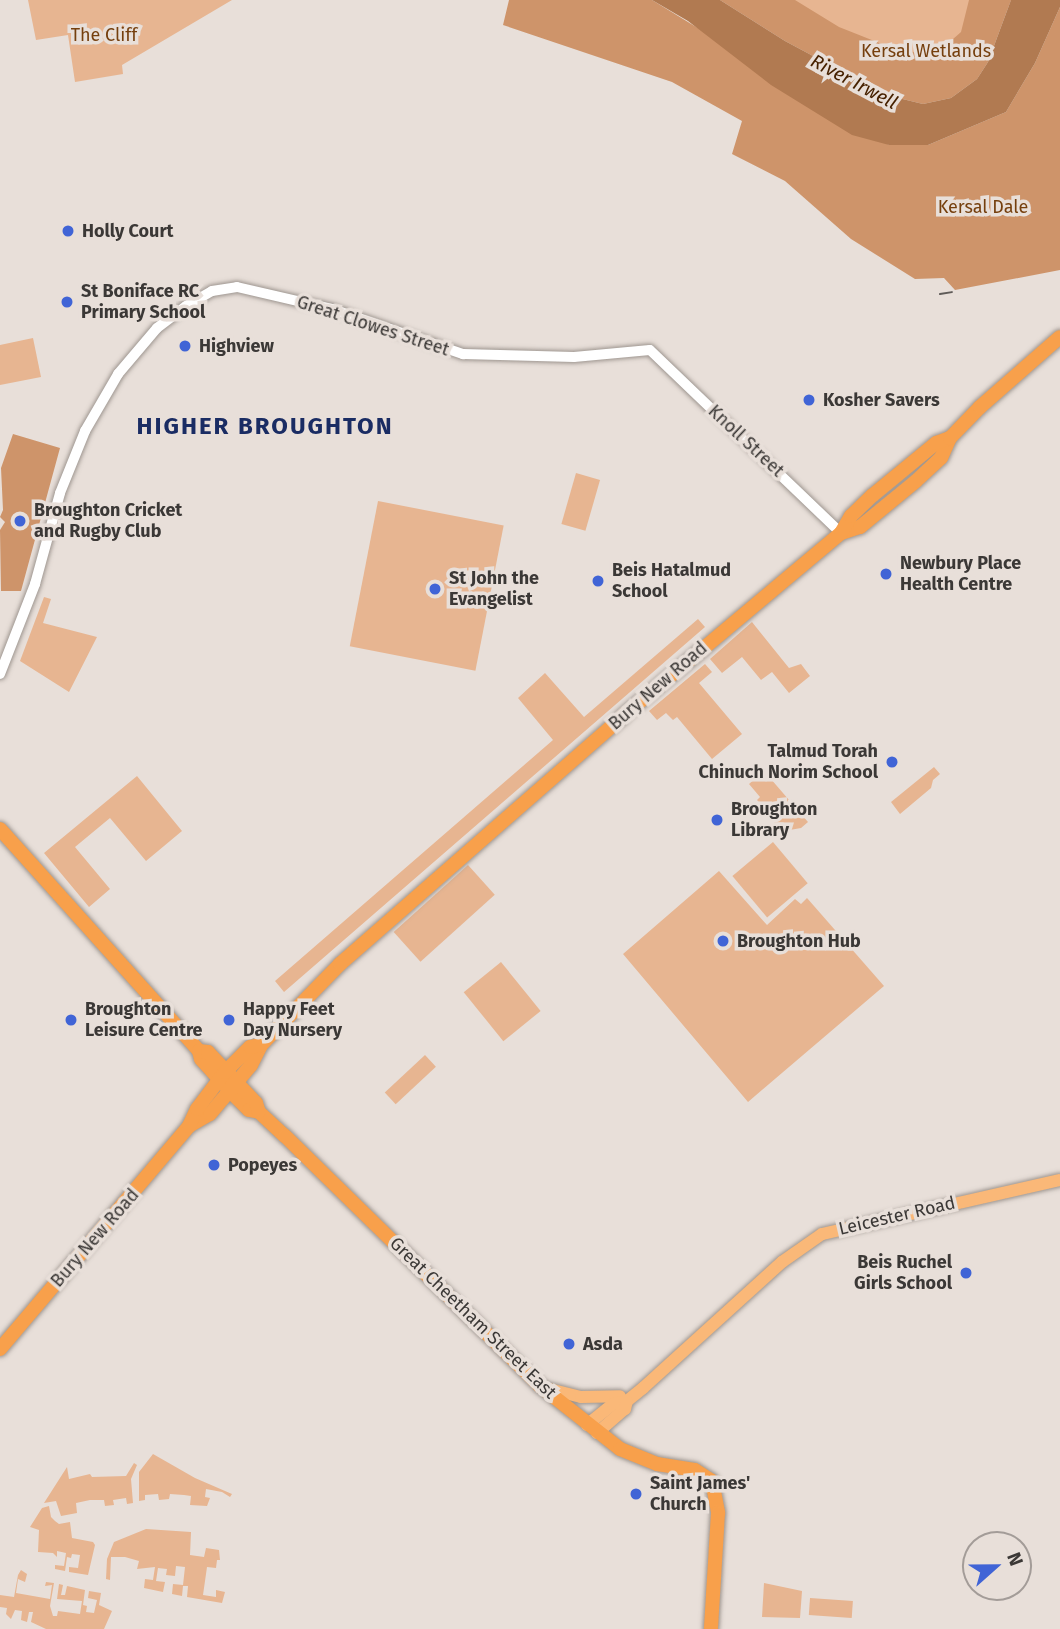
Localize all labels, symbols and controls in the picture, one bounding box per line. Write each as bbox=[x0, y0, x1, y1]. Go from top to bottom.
park label: The Cliff bbox=[71, 24, 137, 46]
park label: Kersal Wetlands bbox=[861, 40, 991, 62]
water label: River Irwell bbox=[807, 50, 901, 114]
park label: Kersal Dale bbox=[938, 196, 1028, 218]
place label: Holly Court bbox=[82, 220, 174, 242]
marker: Holly Court bbox=[60, 223, 76, 239]
place label: St Boniface RC Primary School bbox=[81, 281, 205, 324]
street label: Great Clowes Street bbox=[294, 291, 452, 361]
marker: St Boniface RC Primary School bbox=[59, 294, 75, 310]
place label: Highview bbox=[199, 335, 274, 357]
marker: Highview bbox=[177, 338, 193, 354]
place label: Kosher Savers bbox=[823, 389, 940, 411]
marker: Kosher Savers bbox=[801, 392, 817, 408]
street label: Knoll Street bbox=[704, 400, 788, 482]
district label: HIGHER BROUGHTON bbox=[138, 413, 392, 441]
place label: Broughton Cricket and Rugby Club bbox=[34, 500, 182, 542]
marker: Broughton Cricket and Rugby Club bbox=[12, 513, 28, 529]
place label: Newbury Place Health Centre bbox=[900, 553, 1021, 596]
place label: Beis Hatalmud School bbox=[612, 560, 731, 602]
marker: Newbury Place Health Centre bbox=[878, 566, 894, 582]
place label: St John the Evangelist bbox=[449, 568, 539, 610]
marker: Beis Hatalmud School bbox=[590, 573, 606, 589]
marker: St John the Evangelist bbox=[427, 581, 443, 597]
street label: Bury New Road bbox=[604, 637, 712, 735]
place label: Talmud Torah Chinuch Norim School bbox=[699, 741, 878, 784]
marker: Talmud Torah Chinuch Norim School bbox=[884, 754, 900, 770]
place label: Broughton Library bbox=[731, 799, 817, 842]
marker: Broughton Library bbox=[709, 812, 725, 828]
place label: Broughton Hub bbox=[737, 930, 861, 952]
marker: Broughton Hub bbox=[715, 933, 731, 949]
place label: Broughton Leisure Centre bbox=[85, 999, 203, 1042]
place label: Happy Feet Day Nursery bbox=[243, 999, 342, 1042]
marker: Broughton Leisure Centre bbox=[63, 1012, 79, 1028]
marker: Happy Feet Day Nursery bbox=[221, 1012, 237, 1028]
place label: Popeyes bbox=[228, 1154, 297, 1176]
marker: Popeyes bbox=[206, 1157, 222, 1173]
street label: Bury New Road bbox=[46, 1184, 144, 1292]
street label: Leicester Road bbox=[837, 1192, 957, 1240]
street label: Great Cheetham Street East bbox=[385, 1233, 561, 1403]
place label: Beis Ruchel Girls School bbox=[854, 1252, 952, 1294]
marker: Beis Ruchel Girls School bbox=[958, 1265, 974, 1281]
place label: Asda bbox=[583, 1333, 623, 1355]
marker: Asda bbox=[561, 1336, 577, 1352]
place label: Saint James' Church bbox=[650, 1473, 750, 1516]
marker: Saint James' Church bbox=[628, 1486, 644, 1502]
north arrow bbox=[962, 1531, 1032, 1601]
text: N bbox=[1002, 1549, 1028, 1569]

